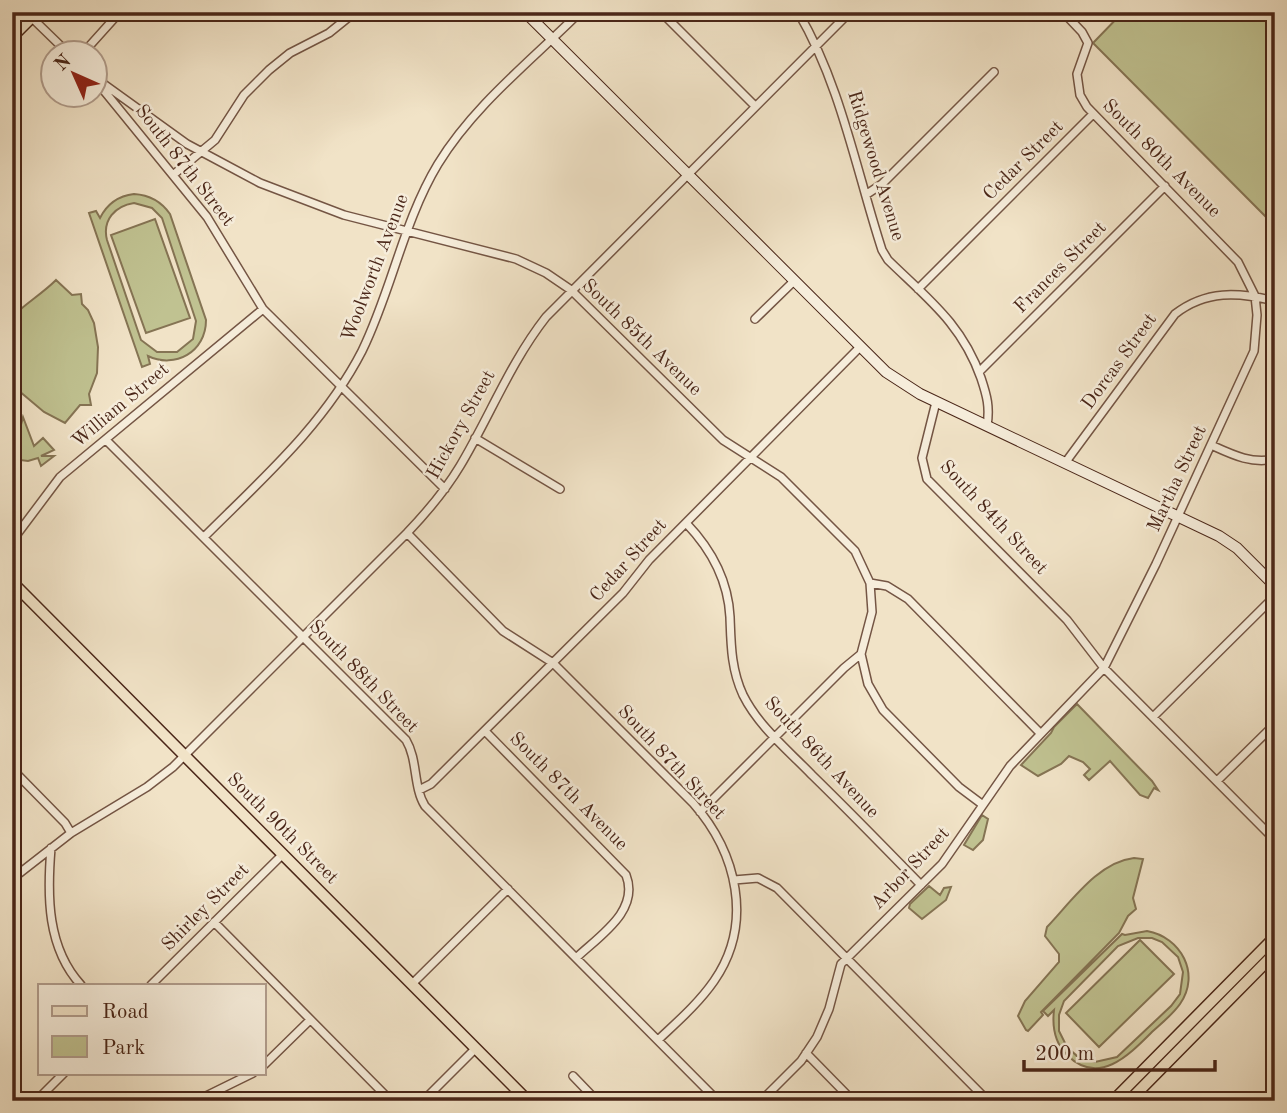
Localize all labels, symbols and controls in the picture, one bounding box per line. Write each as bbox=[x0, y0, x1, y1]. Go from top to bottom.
north arrow bbox=[38, 38, 108, 108]
text: N bbox=[52, 52, 76, 76]
street label: Ridgewood Avenue bbox=[843, 89, 907, 243]
street label: South 80th Avenue bbox=[1098, 96, 1224, 222]
street label: South 87th Street bbox=[131, 102, 237, 230]
street label: Cedar Street bbox=[980, 117, 1068, 205]
street label: Woolworth Avenue bbox=[339, 192, 413, 344]
street label: Frances Street bbox=[1011, 218, 1111, 318]
street label: South 85th Avenue bbox=[577, 276, 705, 400]
street label: Dorcas Street bbox=[1079, 310, 1161, 414]
street label: William Street bbox=[69, 360, 173, 452]
street label: Hickory Street bbox=[424, 367, 500, 483]
street label: Martha Street bbox=[1145, 423, 1211, 535]
street label: South 84th Street bbox=[935, 457, 1051, 579]
street label: Cedar Street bbox=[587, 516, 671, 606]
street label: South 88th Street bbox=[305, 617, 421, 737]
street label: South 86th Avenue bbox=[760, 694, 882, 822]
street label: South 87th Street bbox=[613, 702, 729, 824]
street label: South 87th Avenue bbox=[505, 729, 631, 855]
street label: South 90th Street bbox=[223, 770, 341, 888]
street label: Arbor Street bbox=[868, 824, 954, 914]
street label: Shirley Street bbox=[159, 861, 253, 955]
legend bbox=[38, 984, 266, 1074]
text: Road bbox=[102, 1002, 149, 1023]
scale bar bbox=[1024, 1029, 1215, 1073]
text: Park bbox=[102, 1038, 145, 1059]
text: 200 m bbox=[1035, 1044, 1094, 1065]

